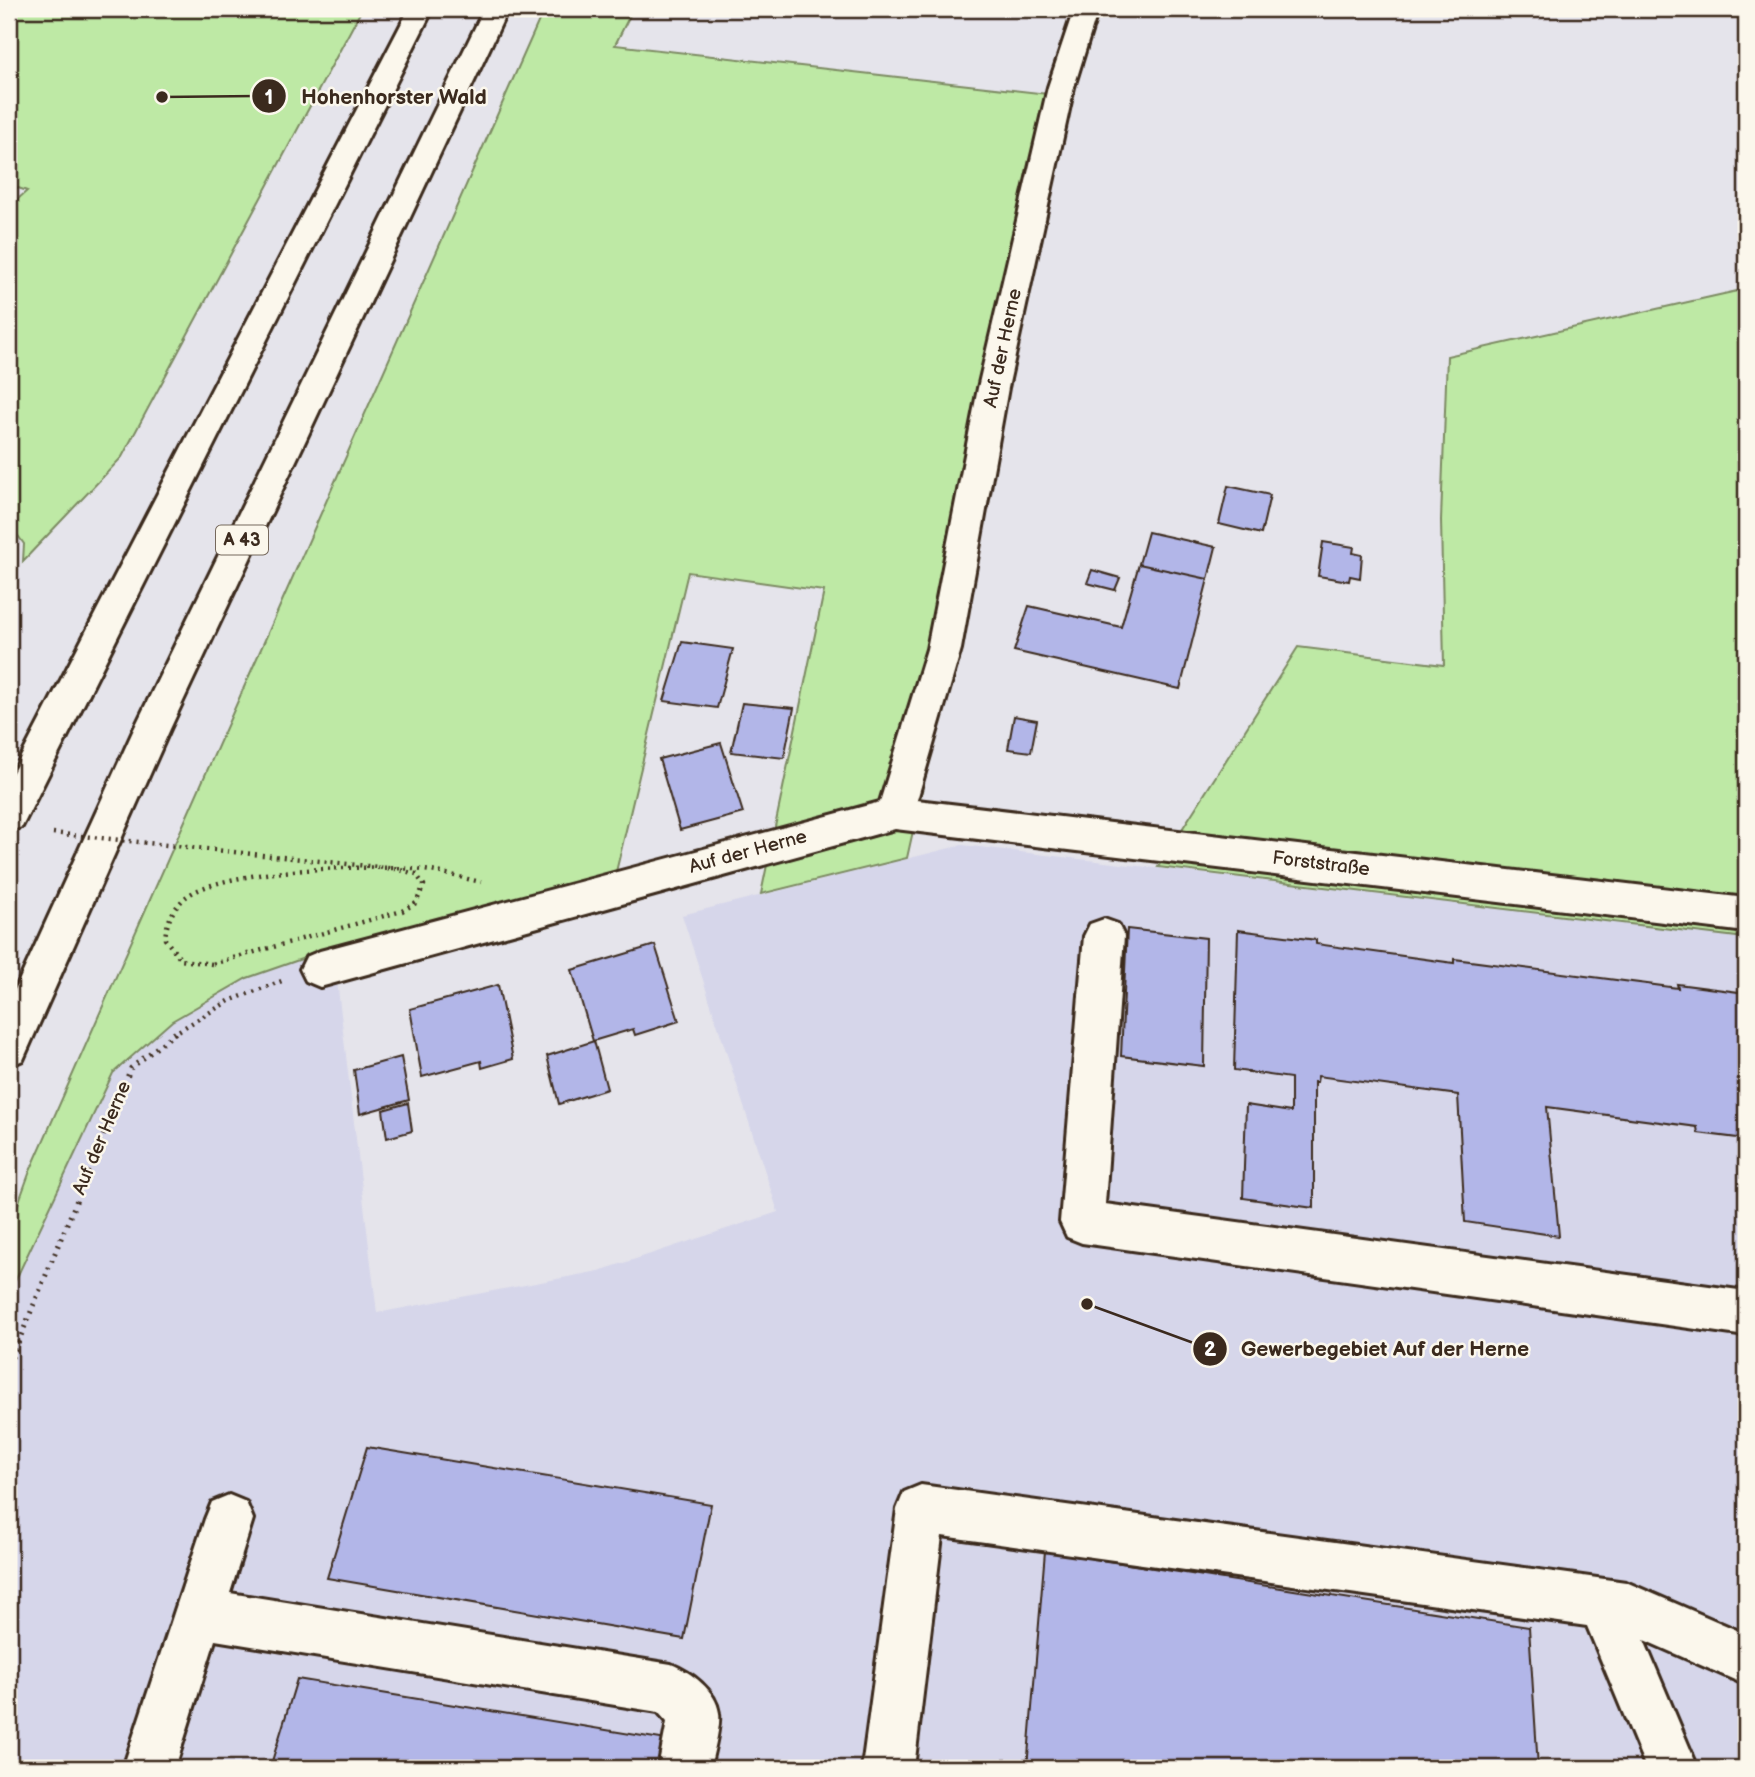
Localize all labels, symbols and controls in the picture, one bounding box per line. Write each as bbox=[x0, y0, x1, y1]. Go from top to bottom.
callout: Hohenhorster Wald bbox=[252, 75, 500, 117]
text: 1 bbox=[265, 85, 273, 110]
text: Hohenhorster Wald bbox=[301, 85, 487, 110]
street label: Auf der Herne bbox=[979, 286, 1027, 410]
road number: A 43 bbox=[216, 526, 268, 554]
street label: Auf der Herne bbox=[687, 825, 809, 879]
street label: Forststraße bbox=[1271, 847, 1371, 881]
street label: Auf der Herne bbox=[68, 1078, 136, 1198]
callout: Gewerbegebiet Auf der Herne bbox=[1192, 1328, 1544, 1370]
text: 2 bbox=[1204, 1337, 1217, 1362]
text: Gewerbegebiet Auf der Herne bbox=[1241, 1337, 1529, 1362]

